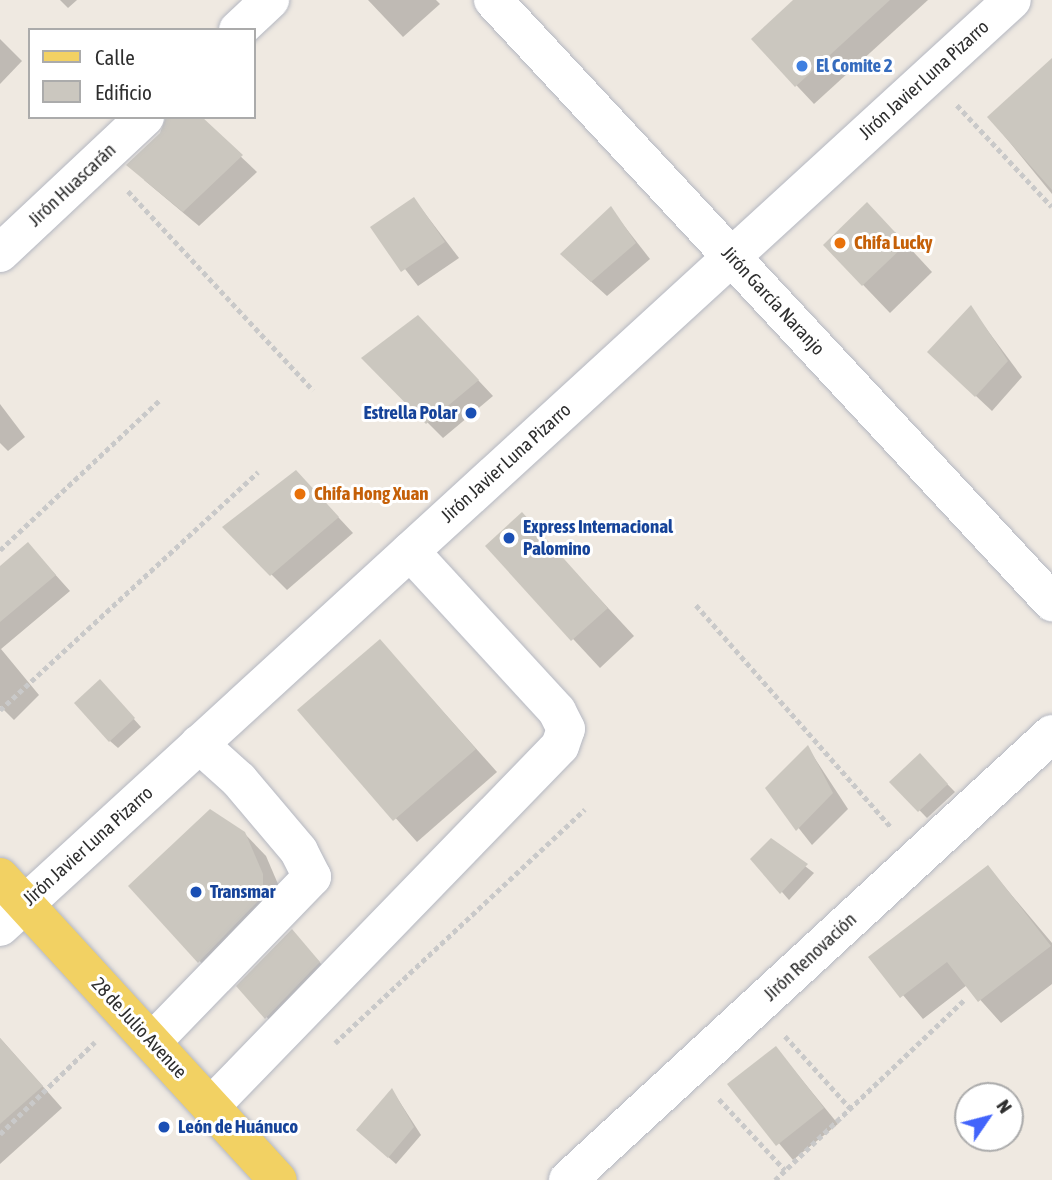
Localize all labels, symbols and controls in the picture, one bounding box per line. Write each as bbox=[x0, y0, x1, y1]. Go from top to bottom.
street label: Jirón Javier Luna Pizarro bbox=[854, 16, 994, 144]
legend bbox=[28, 28, 256, 119]
text: Calle bbox=[95, 45, 135, 69]
place label: El Comite 2 bbox=[816, 55, 893, 77]
marker: El Comite 2 bbox=[794, 58, 810, 74]
text: Edificio bbox=[95, 80, 152, 104]
street label: Jirón Huascarán bbox=[23, 139, 121, 231]
place label: Chifa Lucky bbox=[854, 232, 933, 254]
marker: Chifa Lucky bbox=[832, 235, 848, 251]
street label: Jirón García Naranjo bbox=[717, 242, 829, 360]
street label: Jirón Javier Luna Pizarro bbox=[436, 399, 576, 527]
place label: Estrella Polar bbox=[363, 402, 457, 424]
marker: Estrella Polar bbox=[463, 405, 479, 421]
place label: Chifa Hong Xuan bbox=[314, 483, 429, 505]
marker: Chifa Hong Xuan bbox=[292, 486, 308, 502]
place label: Express Internacional Palomino bbox=[523, 516, 673, 560]
marker: Express Internacional Palomino bbox=[501, 530, 517, 546]
street label: Jirón Javier Luna Pizarro bbox=[18, 782, 158, 910]
place label: Transmar bbox=[210, 881, 275, 903]
marker: Transmar bbox=[188, 884, 204, 900]
street label: Jirón Renovación bbox=[759, 908, 861, 1006]
street label: 28 de Julio Avenue bbox=[87, 973, 191, 1083]
north arrow bbox=[954, 1082, 1024, 1152]
text: N bbox=[992, 1095, 1017, 1117]
place label: León de Huánuco bbox=[178, 1116, 298, 1138]
marker: León de Huánuco bbox=[156, 1119, 172, 1135]

